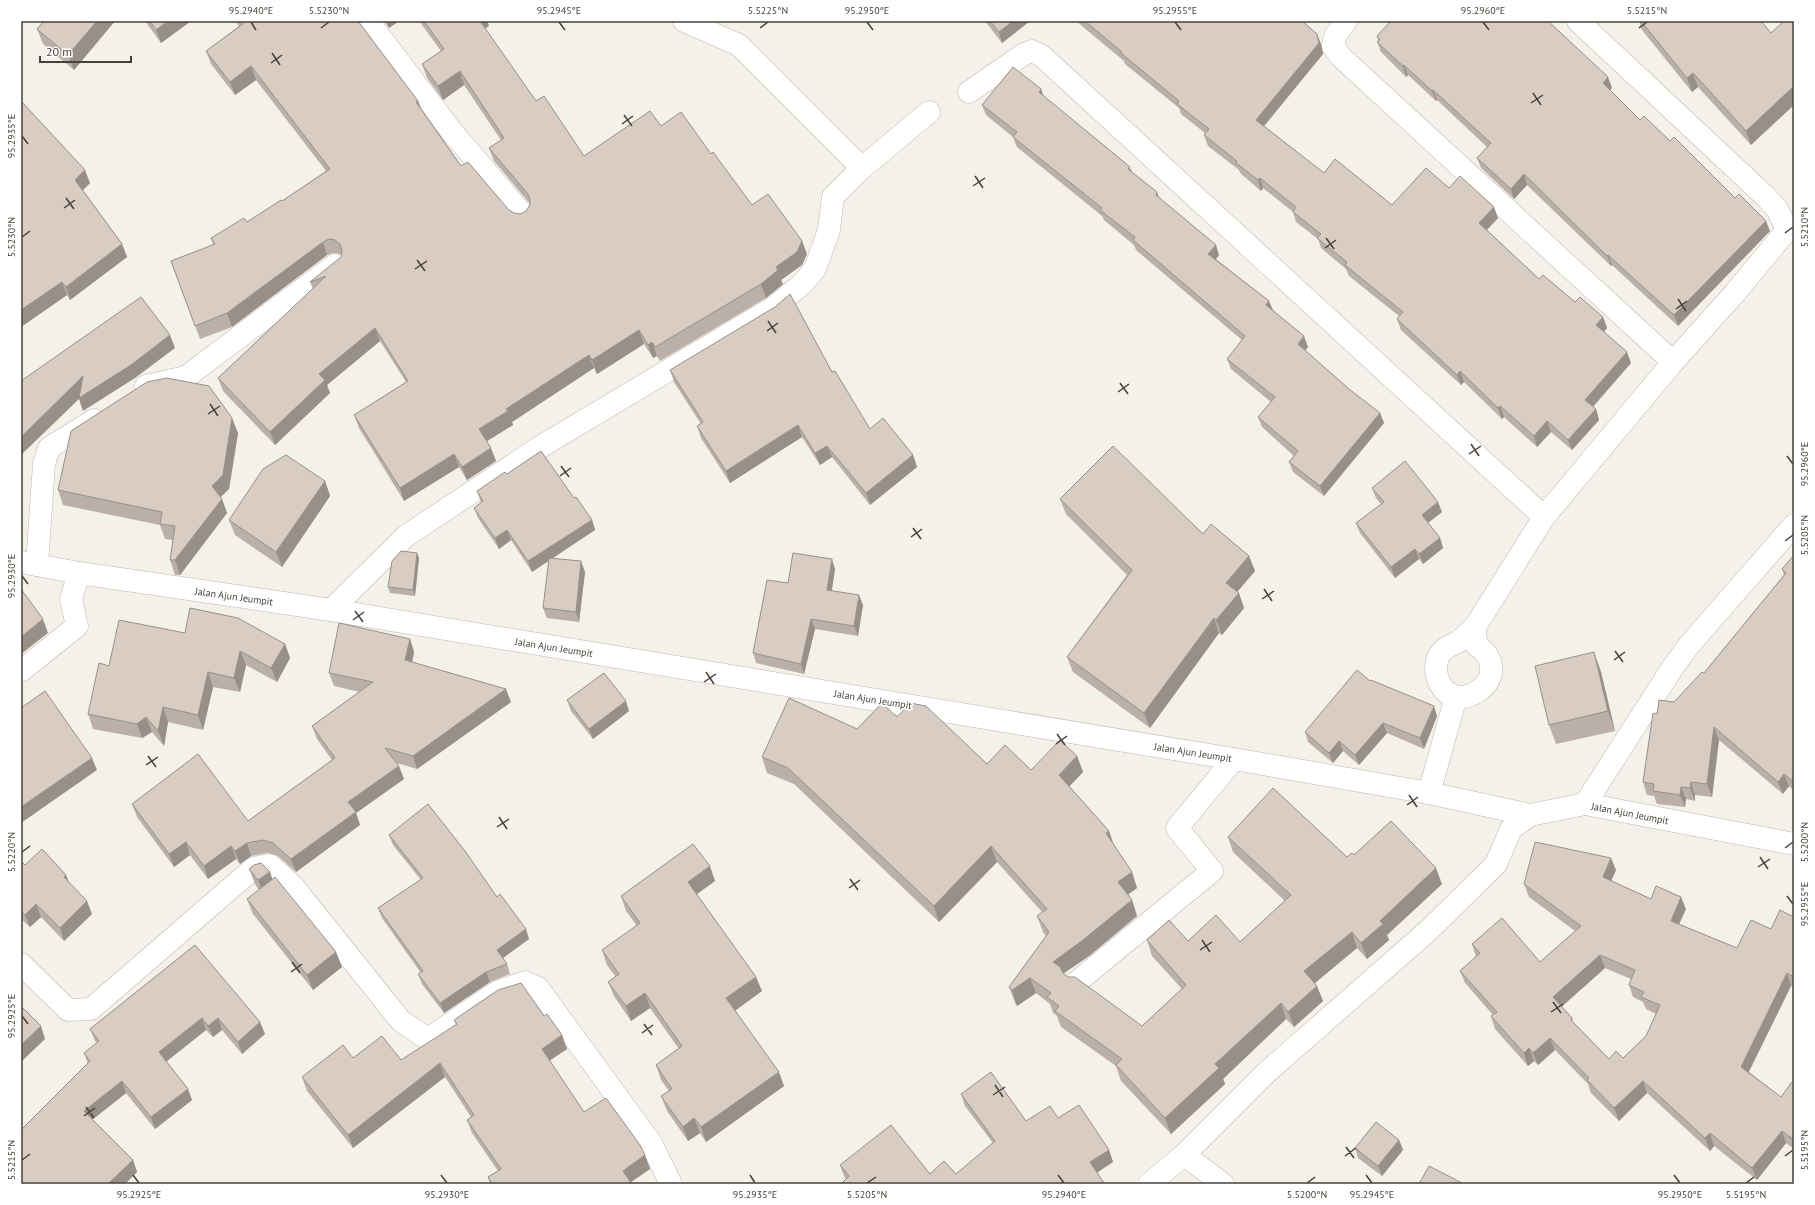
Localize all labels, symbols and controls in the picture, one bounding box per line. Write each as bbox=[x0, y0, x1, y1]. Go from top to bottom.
text: 95.2940°E bbox=[229, 4, 273, 17]
text: 5.5230°N bbox=[309, 4, 349, 17]
text: 95.2945°E bbox=[537, 4, 581, 17]
text: 5.5225°N bbox=[748, 4, 788, 17]
text: 95.2950°E bbox=[845, 4, 889, 17]
text: 95.2955°E bbox=[1153, 4, 1197, 17]
text: 95.2960°E bbox=[1461, 4, 1505, 17]
text: 5.5215°N bbox=[1627, 4, 1667, 17]
scale bar bbox=[40, 38, 131, 64]
text: 20 m bbox=[46, 44, 72, 59]
text: 95.2935°E bbox=[5, 114, 18, 158]
text: 5.5210°N bbox=[1798, 207, 1811, 247]
text: 5.5230°N bbox=[5, 217, 18, 257]
text: 95.2960°E bbox=[1798, 442, 1811, 486]
text: 5.5205°N bbox=[1798, 515, 1811, 555]
text: 95.2930°E bbox=[5, 554, 18, 598]
street label: Jalan Ajun Jeumpit bbox=[193, 584, 274, 608]
street label: Jalan Ajun Jeumpit bbox=[513, 635, 594, 660]
street label: Jalan Ajun Jeumpit bbox=[832, 687, 913, 712]
street label: Jalan Ajun Jeumpit bbox=[1152, 740, 1233, 765]
street label: Jalan Ajun Jeumpit bbox=[1589, 799, 1670, 827]
text: 5.5200°N bbox=[1798, 822, 1811, 862]
text: 5.5220°N bbox=[5, 832, 18, 872]
text: 95.2955°E bbox=[1798, 882, 1811, 926]
text: 95.2925°E bbox=[5, 994, 18, 1038]
text: 5.5195°N bbox=[1798, 1130, 1811, 1170]
text: 5.5215°N bbox=[5, 1140, 18, 1180]
text: 95.2925°E bbox=[117, 1188, 161, 1201]
text: 95.2930°E bbox=[425, 1188, 469, 1201]
text: 95.2935°E bbox=[733, 1188, 777, 1201]
text: 5.5205°N bbox=[847, 1188, 887, 1201]
text: 95.2940°E bbox=[1042, 1188, 1086, 1201]
text: 5.5200°N bbox=[1287, 1188, 1327, 1201]
text: 95.2945°E bbox=[1350, 1188, 1394, 1201]
text: 95.2950°E bbox=[1658, 1188, 1702, 1201]
text: 5.5195°N bbox=[1726, 1188, 1766, 1201]

